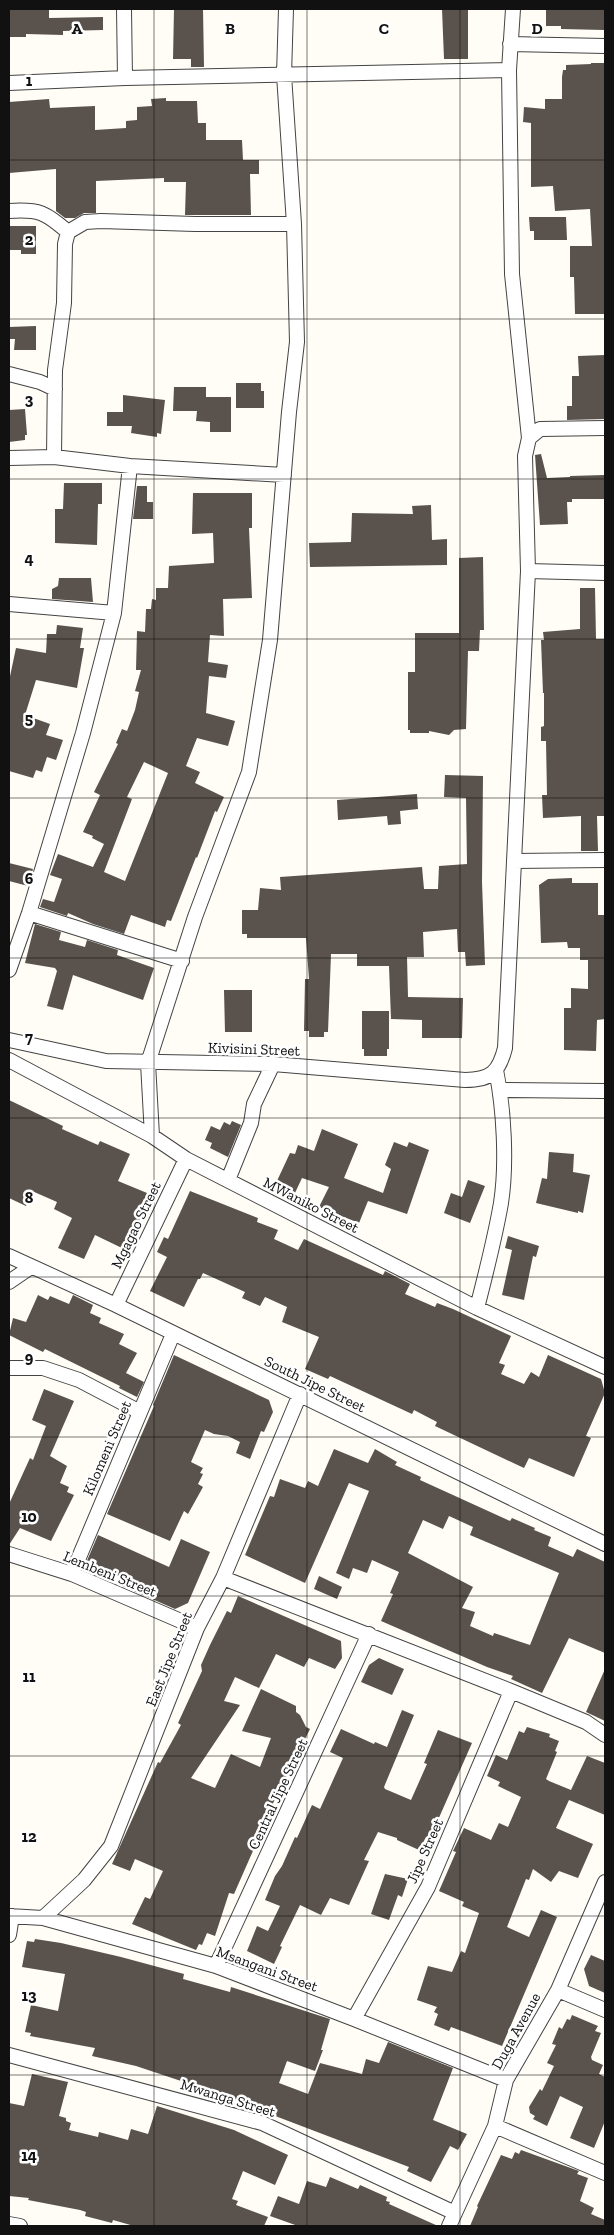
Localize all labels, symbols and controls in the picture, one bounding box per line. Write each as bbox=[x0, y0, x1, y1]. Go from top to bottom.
text: A bbox=[72, 19, 83, 38]
text: B bbox=[225, 19, 235, 38]
text: C bbox=[379, 19, 389, 38]
text: D bbox=[531, 19, 543, 38]
text: 1 bbox=[26, 71, 33, 90]
text: 2 bbox=[25, 230, 34, 249]
text: 3 bbox=[25, 390, 34, 409]
text: 4 bbox=[24, 549, 34, 568]
text: 5 bbox=[25, 709, 33, 728]
text: 6 bbox=[25, 869, 34, 888]
text: 7 bbox=[25, 1028, 33, 1047]
street label: Kivisini Street bbox=[208, 1038, 301, 1060]
street label: MWaniko Street bbox=[260, 1173, 362, 1237]
street label: Mgagao Street bbox=[107, 1178, 165, 1271]
text: 8 bbox=[25, 1188, 34, 1207]
text: 9 bbox=[25, 1348, 34, 1367]
street label: South Jipe Street bbox=[262, 1352, 369, 1416]
street label: Kilomeni Street bbox=[79, 1397, 135, 1498]
text: 10 bbox=[21, 1507, 37, 1526]
street label: Lembeni Street bbox=[61, 1547, 160, 1601]
street label: East Jipe Street bbox=[142, 1609, 196, 1709]
text: 11 bbox=[23, 1667, 36, 1686]
street label: Central Jipe Street bbox=[244, 1735, 312, 1852]
street label: Jipe Street bbox=[403, 1815, 447, 1886]
text: 12 bbox=[21, 1827, 37, 1846]
street label: Msangani Street bbox=[214, 1942, 321, 1996]
text: 13 bbox=[22, 1986, 37, 2005]
street label: Duga Avenue bbox=[488, 1989, 544, 2073]
street label: Mwanga Street bbox=[178, 2075, 278, 2121]
text: 14 bbox=[21, 2146, 37, 2165]

